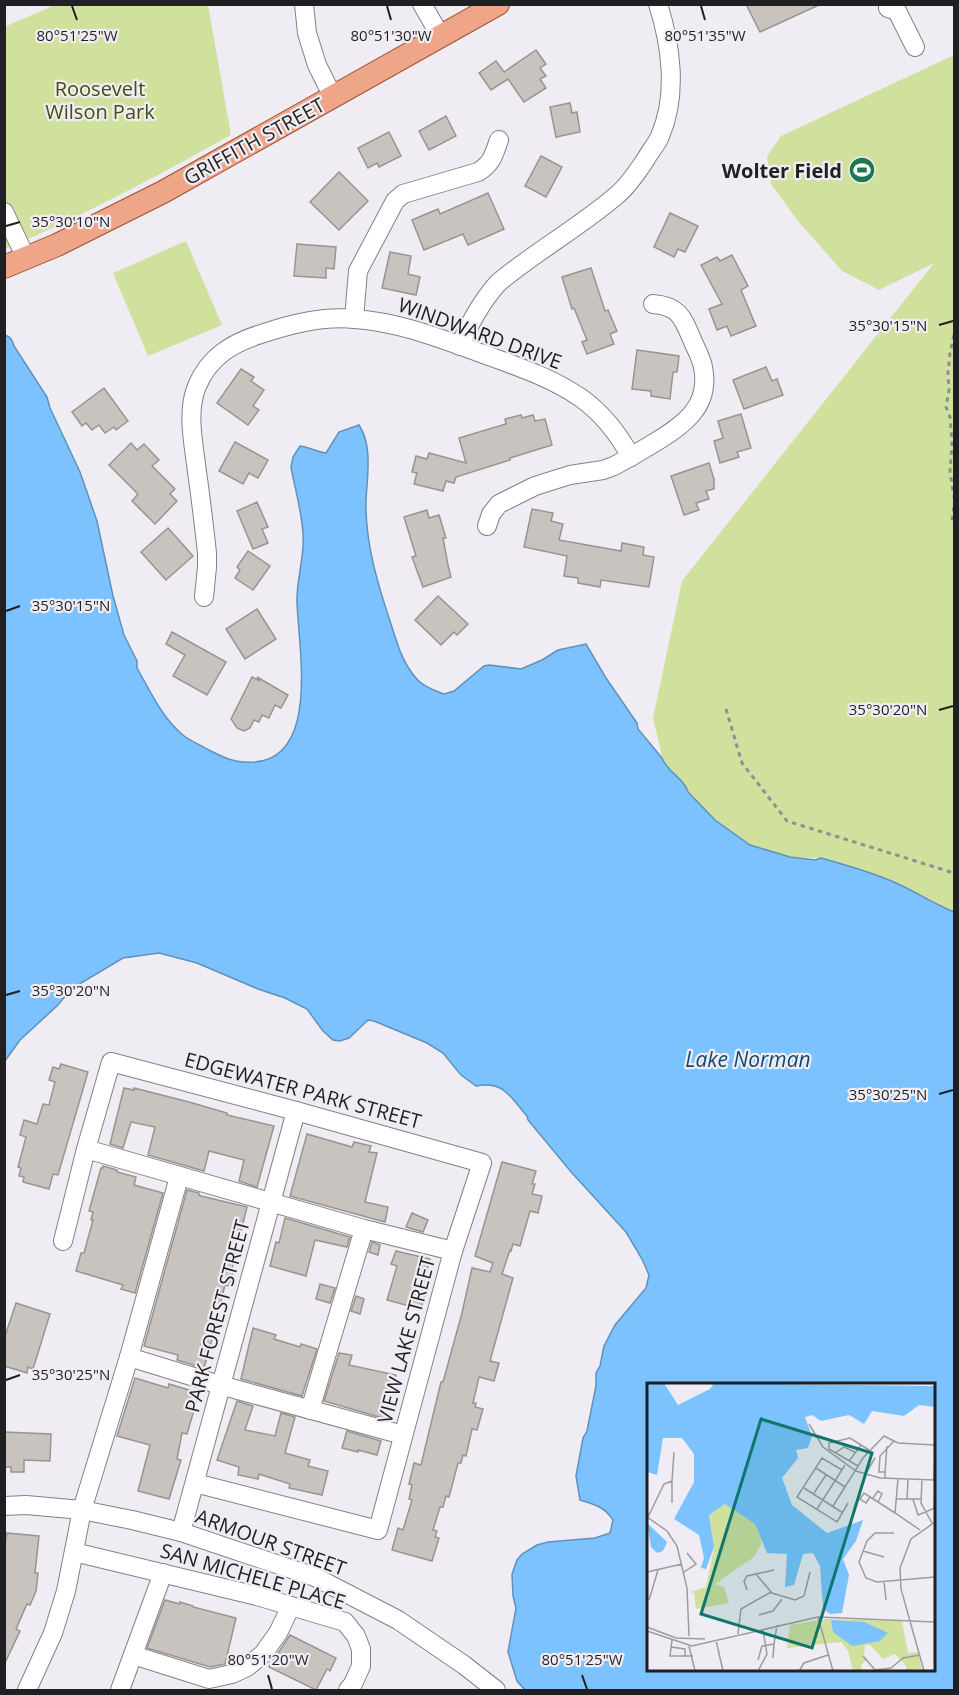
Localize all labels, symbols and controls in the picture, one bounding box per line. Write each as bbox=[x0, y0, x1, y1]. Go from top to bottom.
text: 80°51'25"W bbox=[37, 25, 118, 45]
text: 80°51'30"W bbox=[351, 25, 432, 45]
text: 80°51'35"W bbox=[665, 25, 746, 45]
park label: Roosevelt Wilson Park bbox=[45, 75, 155, 125]
street label: GRIFFITH STREET bbox=[179, 91, 329, 191]
sports icon: Wolter Field bbox=[847, 155, 877, 185]
place label: Wolter Field bbox=[722, 157, 842, 184]
text: 35°30'10"N bbox=[32, 211, 110, 231]
street label: WINDWARD DRIVE bbox=[394, 291, 566, 375]
text: 35°30'15"N bbox=[849, 315, 927, 335]
text: 35°30'15"N bbox=[32, 595, 110, 615]
text: 35°30'20"N bbox=[849, 699, 927, 719]
text: 35°30'20"N bbox=[32, 980, 110, 1000]
street label: EDGEWATER PARK STREET bbox=[182, 1045, 424, 1135]
water label: Lake Norman bbox=[685, 1045, 811, 1073]
text: 35°30'25"N bbox=[849, 1084, 927, 1104]
street label: PARK FOREST STREET bbox=[178, 1217, 256, 1415]
street label: VIEW LAKE STREET bbox=[371, 1254, 441, 1426]
text: 35°30'25"N bbox=[32, 1364, 110, 1384]
inset map bbox=[647, 1383, 935, 1671]
street label: ARMOUR STREET bbox=[192, 1502, 350, 1582]
street label: SAN MICHELE PLACE bbox=[157, 1537, 349, 1615]
text: 80°51'20"W bbox=[228, 1649, 309, 1669]
text: 80°51'25"W bbox=[542, 1649, 623, 1669]

